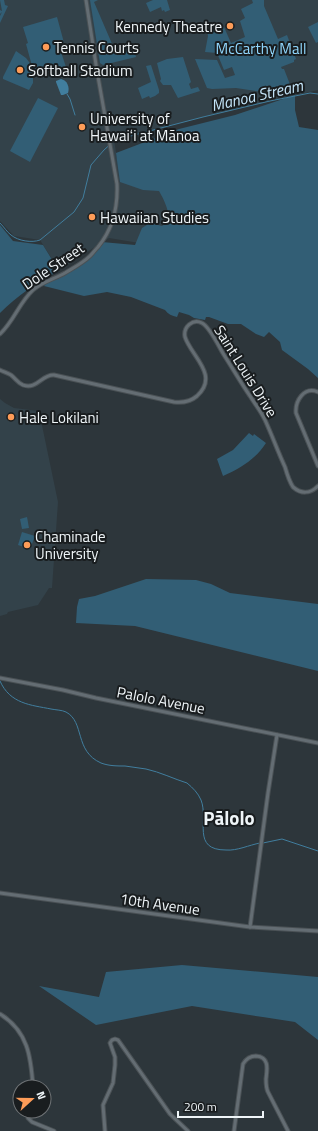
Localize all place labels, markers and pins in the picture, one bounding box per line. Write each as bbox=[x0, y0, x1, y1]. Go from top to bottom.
place label: Kennedy Theatre bbox=[115, 15, 222, 38]
marker: Kennedy Theatre bbox=[225, 21, 235, 31]
place label: Tennis Courts bbox=[54, 36, 139, 59]
marker: Tennis Courts bbox=[41, 42, 51, 52]
place label: Softball Stadium bbox=[28, 59, 132, 82]
marker: Softball Stadium bbox=[15, 65, 25, 75]
place label: University of Hawaiʻi at Mānoa bbox=[90, 107, 200, 147]
marker: University of Hawaiʻi at Mānoa bbox=[77, 122, 87, 132]
place label: Hawaiian Studies bbox=[100, 206, 209, 229]
marker: Hawaiian Studies bbox=[87, 212, 97, 222]
place label: Hale Lokilani bbox=[19, 406, 99, 429]
marker: Hale Lokilani bbox=[6, 412, 16, 422]
place label: Chaminade University bbox=[35, 525, 106, 565]
marker: Chaminade University bbox=[22, 540, 32, 550]

